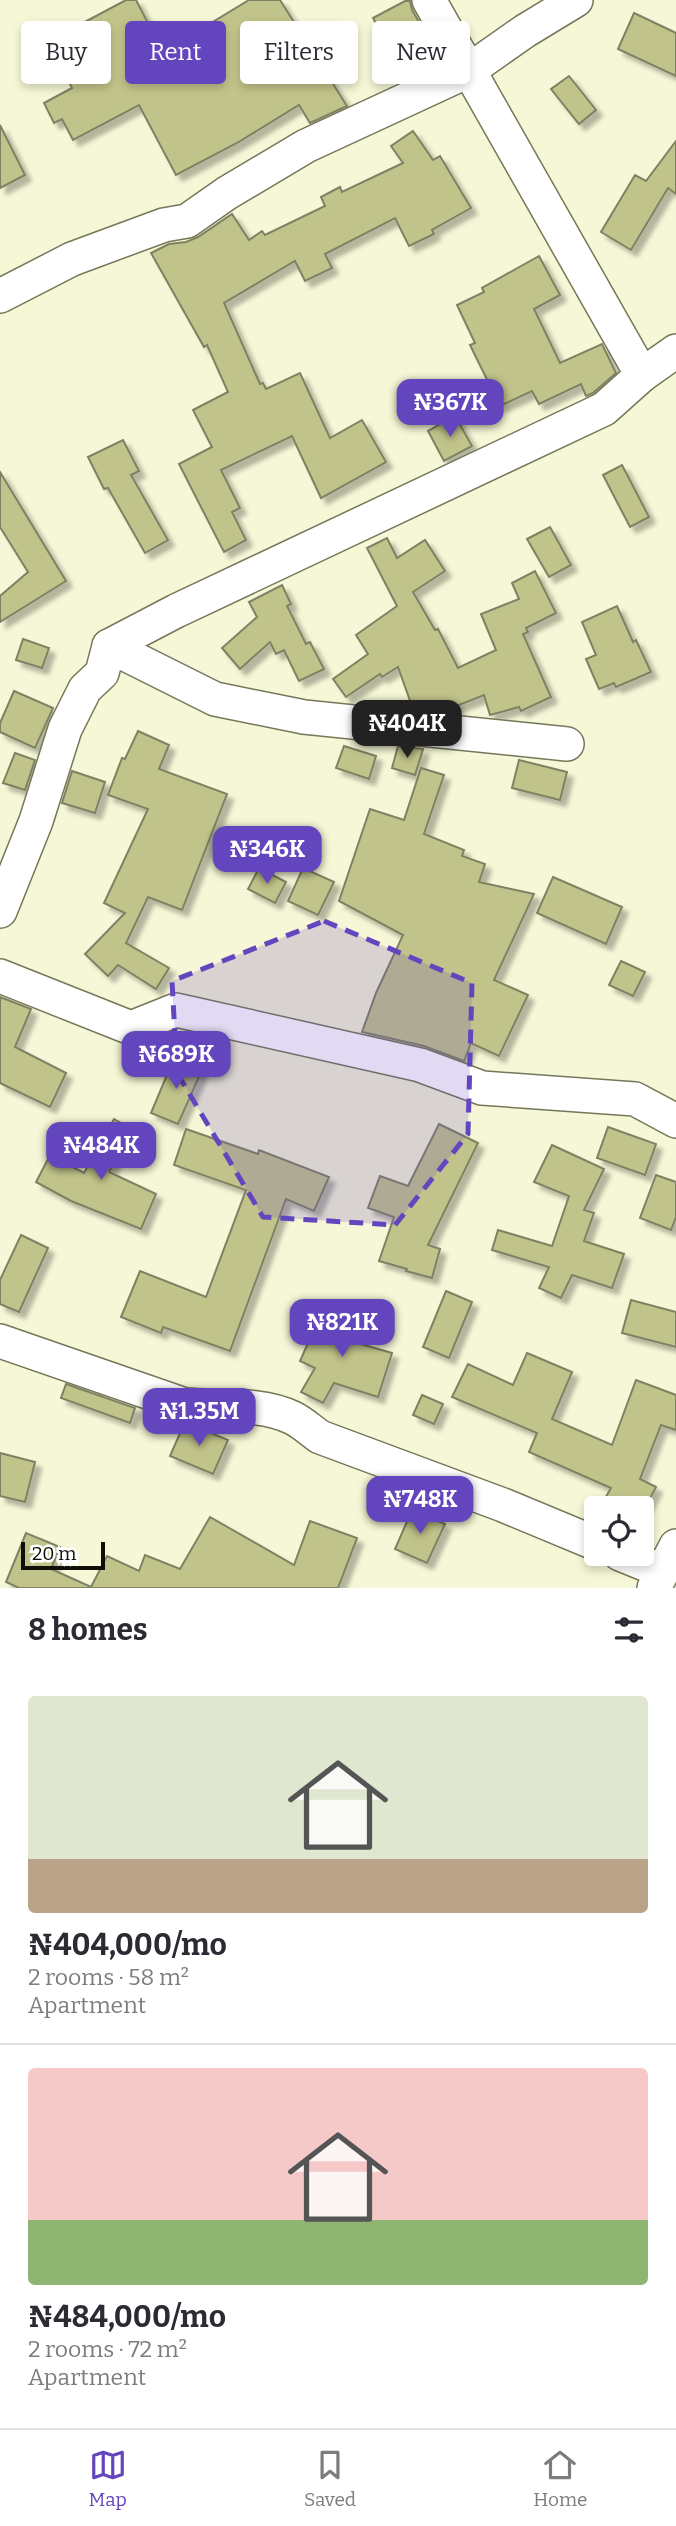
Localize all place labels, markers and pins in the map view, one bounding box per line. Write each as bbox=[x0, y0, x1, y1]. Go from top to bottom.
pin: ₦367K bbox=[401, 380, 499, 439]
pin: ₦404K bbox=[358, 700, 456, 760]
pin: ₦346K bbox=[218, 826, 316, 886]
pin: ₦689K bbox=[127, 1032, 225, 1091]
pin: ₦484K bbox=[52, 1122, 150, 1182]
pin: ₦821K bbox=[293, 1300, 391, 1359]
pin: ₦1.35M bbox=[142, 1388, 256, 1448]
pin: ₦748K bbox=[371, 1476, 469, 1536]

